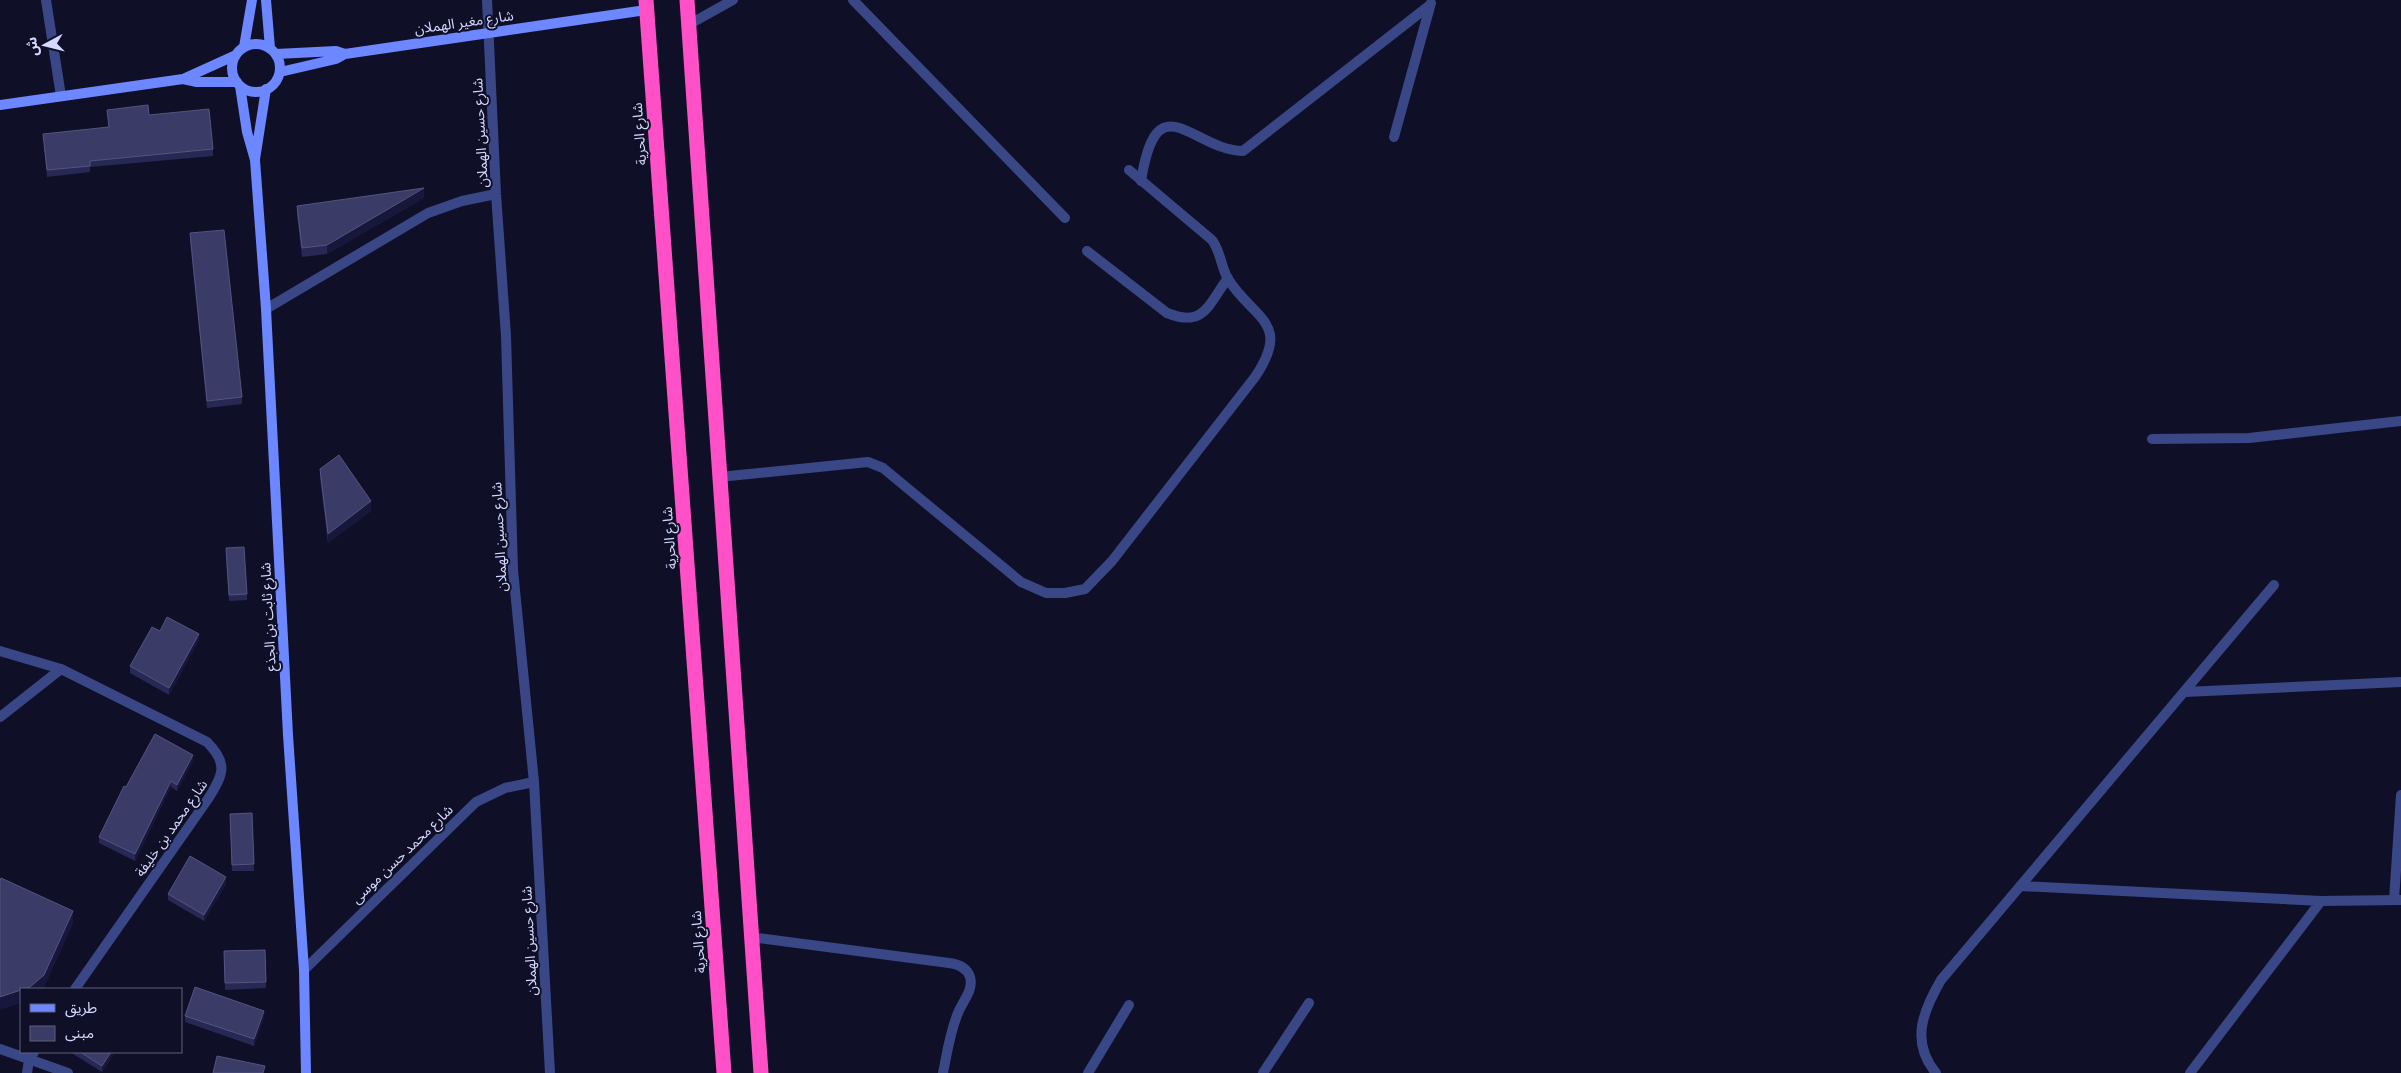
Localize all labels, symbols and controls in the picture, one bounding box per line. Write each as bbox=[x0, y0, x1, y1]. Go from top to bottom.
street label: شارع مغير الهملان bbox=[414, 7, 515, 40]
north arrow bbox=[20, 20, 70, 70]
text: ش bbox=[23, 36, 41, 57]
street label: شارع حسين الهملان bbox=[469, 78, 494, 188]
street label: شارع الحرية bbox=[629, 102, 652, 166]
street label: شارع حسين الهملان bbox=[488, 482, 513, 592]
street label: شارع الحرية bbox=[659, 506, 682, 570]
street label: شارع ثابت بن الجذع bbox=[257, 562, 282, 672]
street label: شارع محمد بن خليفة bbox=[132, 776, 213, 881]
street label: شارع محمد حسن موسى bbox=[348, 801, 458, 909]
street label: شارع حسين الهملان bbox=[518, 886, 543, 996]
street label: شارع الحرية bbox=[688, 910, 711, 974]
legend bbox=[20, 988, 182, 1053]
text: طريق bbox=[65, 999, 97, 1018]
text: مبنى bbox=[65, 1024, 94, 1042]

